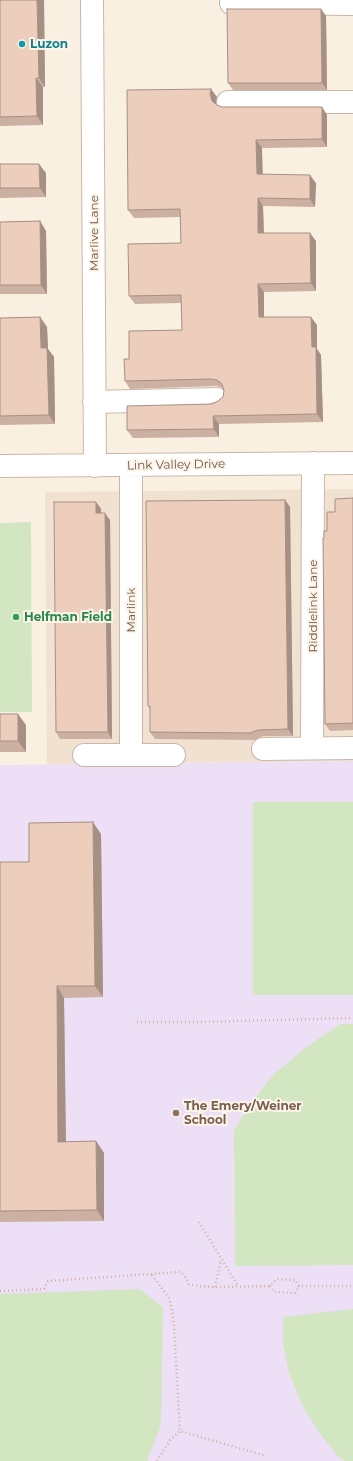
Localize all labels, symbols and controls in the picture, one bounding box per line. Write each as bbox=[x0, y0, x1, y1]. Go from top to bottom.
place label: Luzon bbox=[30, 37, 68, 51]
marker: Luzon bbox=[17, 39, 27, 49]
street label: Marlive Lane bbox=[87, 195, 101, 271]
street label: Link Valley Drive bbox=[127, 457, 225, 473]
street label: Riddlelink Lane bbox=[306, 559, 320, 653]
street label: Marlink bbox=[124, 587, 138, 633]
place label: Helfman Field bbox=[24, 610, 112, 624]
marker: Helfman Field bbox=[11, 612, 21, 622]
place label: The Emery/Weiner School bbox=[184, 1099, 302, 1127]
marker: The Emery/Weiner School bbox=[171, 1108, 181, 1118]

